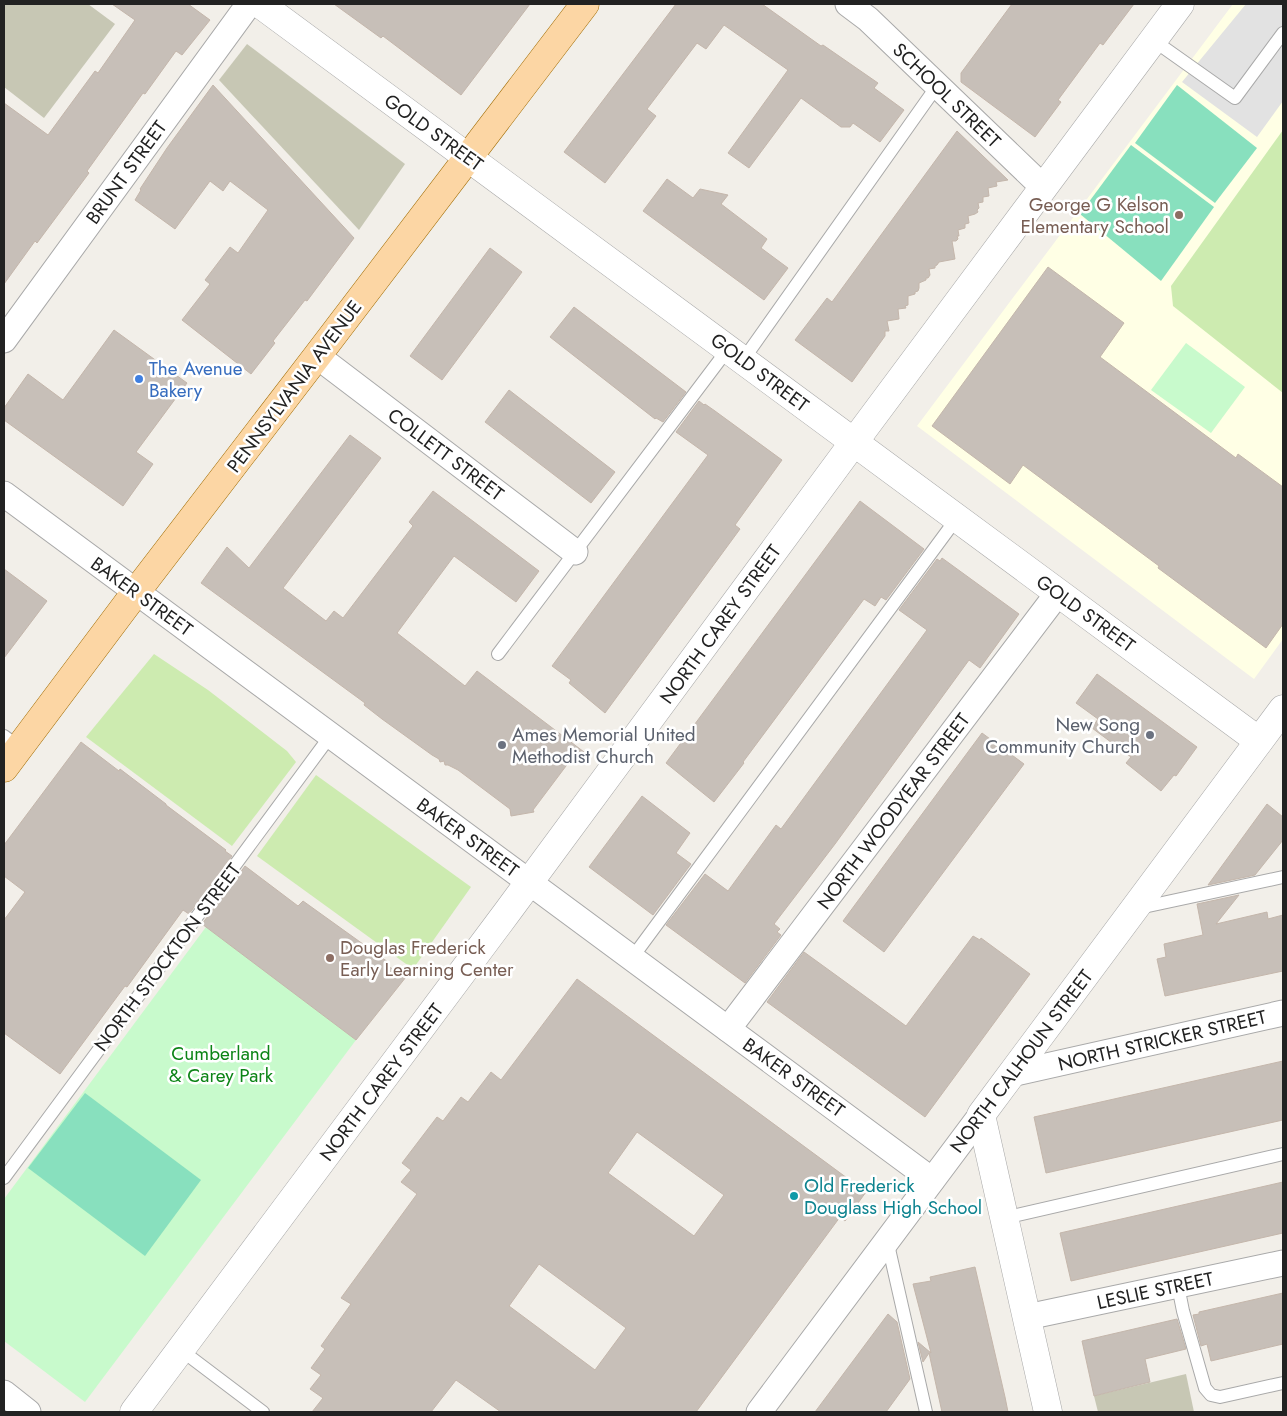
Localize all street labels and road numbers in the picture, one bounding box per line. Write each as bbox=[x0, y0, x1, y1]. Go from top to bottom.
street label: SCHOOL STREET bbox=[887, 37, 1007, 154]
street label: GOLD STREET bbox=[379, 87, 489, 178]
street label: BRUNT STREET bbox=[80, 115, 173, 230]
street label: PENNSYLVANIA AVENUE bbox=[221, 295, 368, 478]
street label: GOLD STREET bbox=[705, 327, 814, 418]
street label: COLLETT STREET bbox=[382, 402, 510, 507]
street label: NORTH CAREY STREET bbox=[653, 539, 788, 709]
street label: BAKER STREET bbox=[85, 550, 198, 643]
street label: GOLD STREET bbox=[1031, 568, 1141, 659]
street label: NORTH WOODYEAR STREET bbox=[811, 708, 976, 915]
street label: BAKER STREET bbox=[411, 791, 524, 884]
street label: NORTH STOCKTON STREET bbox=[88, 858, 247, 1057]
street label: NORTH CALHOUN STREET bbox=[944, 964, 1099, 1158]
street label: NORTH CAREY STREET bbox=[313, 998, 450, 1167]
street label: NORTH STRICKER STREET bbox=[1055, 1003, 1269, 1078]
street label: BAKER STREET bbox=[737, 1031, 850, 1124]
street label: LESLIE STREET bbox=[1094, 1265, 1216, 1316]

